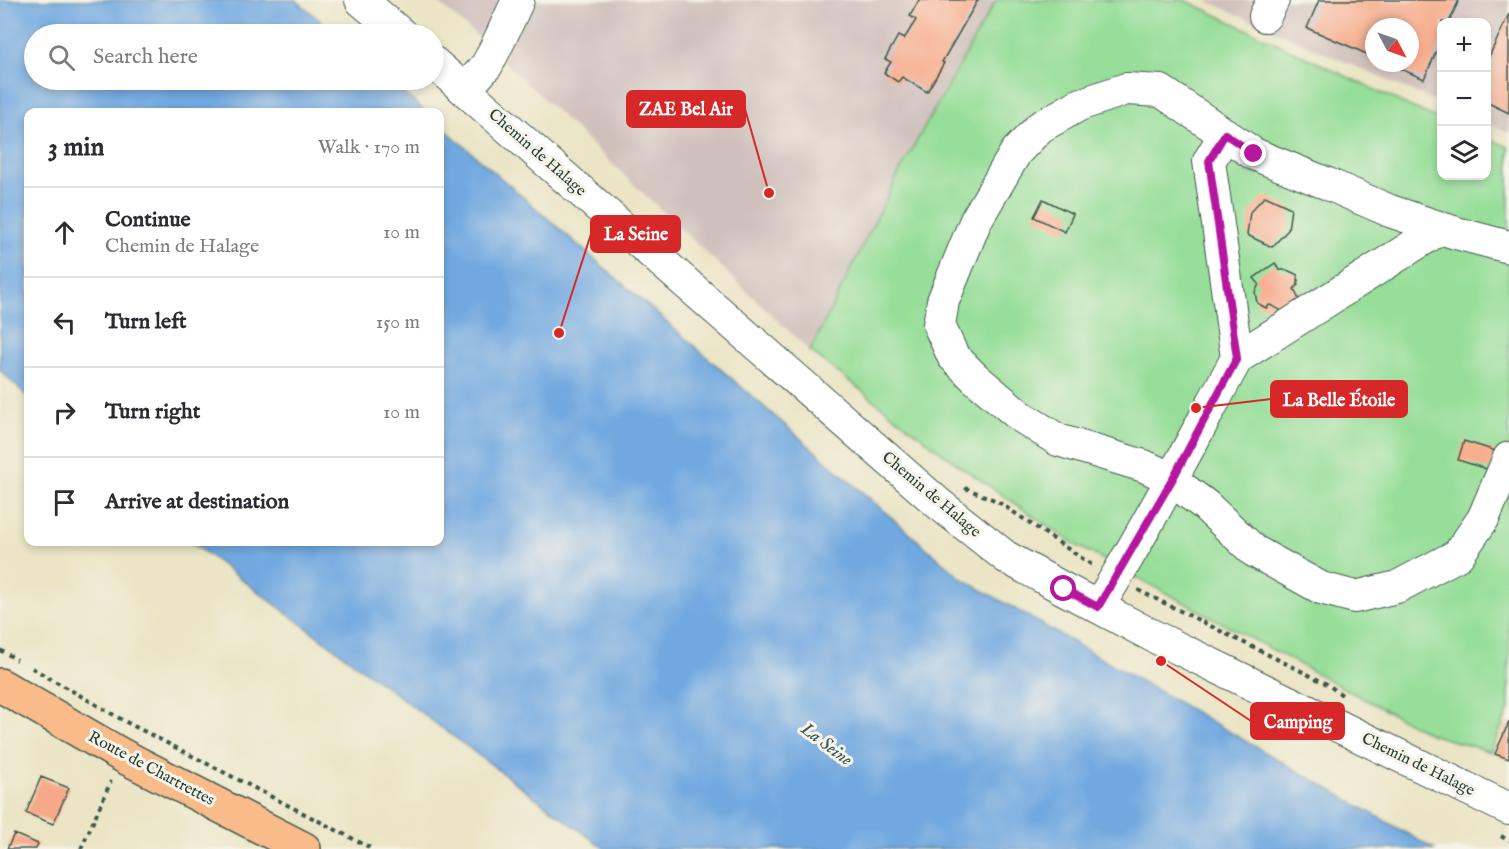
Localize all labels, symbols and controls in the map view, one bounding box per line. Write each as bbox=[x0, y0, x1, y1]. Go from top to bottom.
north arrow bbox=[1365, 18, 1419, 72]
map controls bbox=[1437, 18, 1491, 180]
button: + bbox=[1437, 18, 1491, 72]
search box bbox=[24, 24, 444, 90]
icon: search bbox=[45, 41, 78, 74]
text: Search here bbox=[93, 43, 198, 71]
button: − bbox=[1437, 72, 1491, 126]
callout: ZAE Bel Air bbox=[627, 91, 745, 127]
text: ZAE Bel Air bbox=[639, 99, 733, 122]
street label: Chemin de Halage bbox=[484, 105, 590, 201]
button: layers bbox=[1437, 126, 1491, 180]
text: 3 min bbox=[48, 131, 104, 164]
text: Walk · 170 m bbox=[318, 135, 420, 160]
route end bbox=[1240, 140, 1266, 166]
text: Continue bbox=[105, 206, 191, 234]
icon: ahead bbox=[48, 216, 81, 249]
callout: La Seine bbox=[591, 216, 680, 252]
text: 10 m bbox=[383, 220, 420, 245]
text: La Seine bbox=[604, 224, 669, 247]
text: Chemin de Halage bbox=[105, 234, 259, 259]
icon: left bbox=[48, 306, 81, 339]
text: Turn left bbox=[105, 308, 187, 336]
text: 150 m bbox=[376, 310, 420, 335]
callout: La Belle Étoile bbox=[1271, 381, 1407, 417]
text: La Belle Étoile bbox=[1283, 388, 1396, 413]
icon: right bbox=[48, 396, 81, 429]
text: Turn right bbox=[105, 398, 200, 426]
text: 10 m bbox=[383, 400, 420, 425]
street label: Chemin de Halage bbox=[877, 448, 985, 542]
icon: arrive bbox=[48, 486, 81, 519]
text: Arrive at destination bbox=[105, 488, 289, 516]
route start bbox=[1050, 575, 1076, 601]
callout: Camping bbox=[1251, 703, 1344, 739]
text: Camping bbox=[1264, 712, 1333, 735]
water label: La Seine bbox=[795, 718, 856, 772]
street label: Route de Chartrettes bbox=[84, 727, 218, 811]
street label: Chemin de Halage bbox=[1358, 729, 1478, 801]

